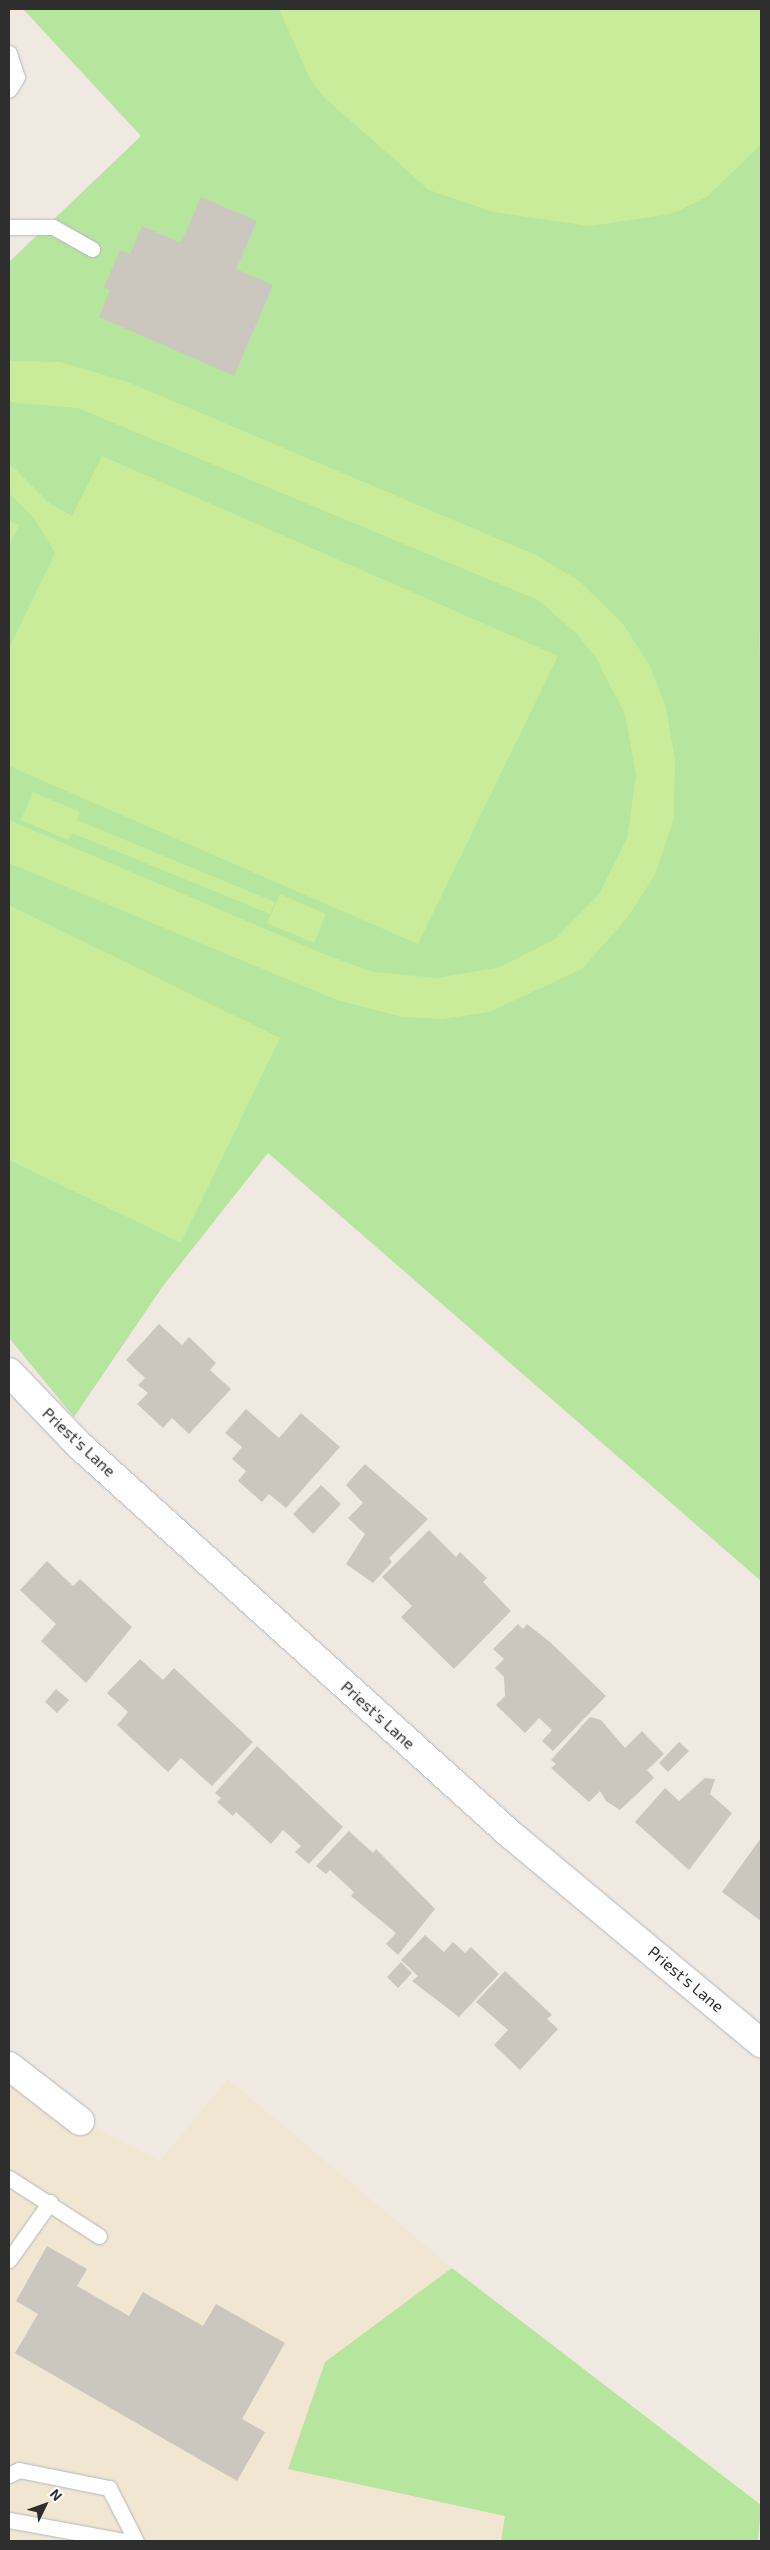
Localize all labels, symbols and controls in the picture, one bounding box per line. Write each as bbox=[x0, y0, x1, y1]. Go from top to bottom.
street label: Priest's Lane bbox=[39, 1403, 119, 1481]
street label: Priest's Lane bbox=[337, 1677, 419, 1753]
street label: Priest's Lane bbox=[644, 1942, 728, 2016]
north arrow bbox=[20, 2480, 70, 2530]
text: N bbox=[47, 2485, 66, 2504]

